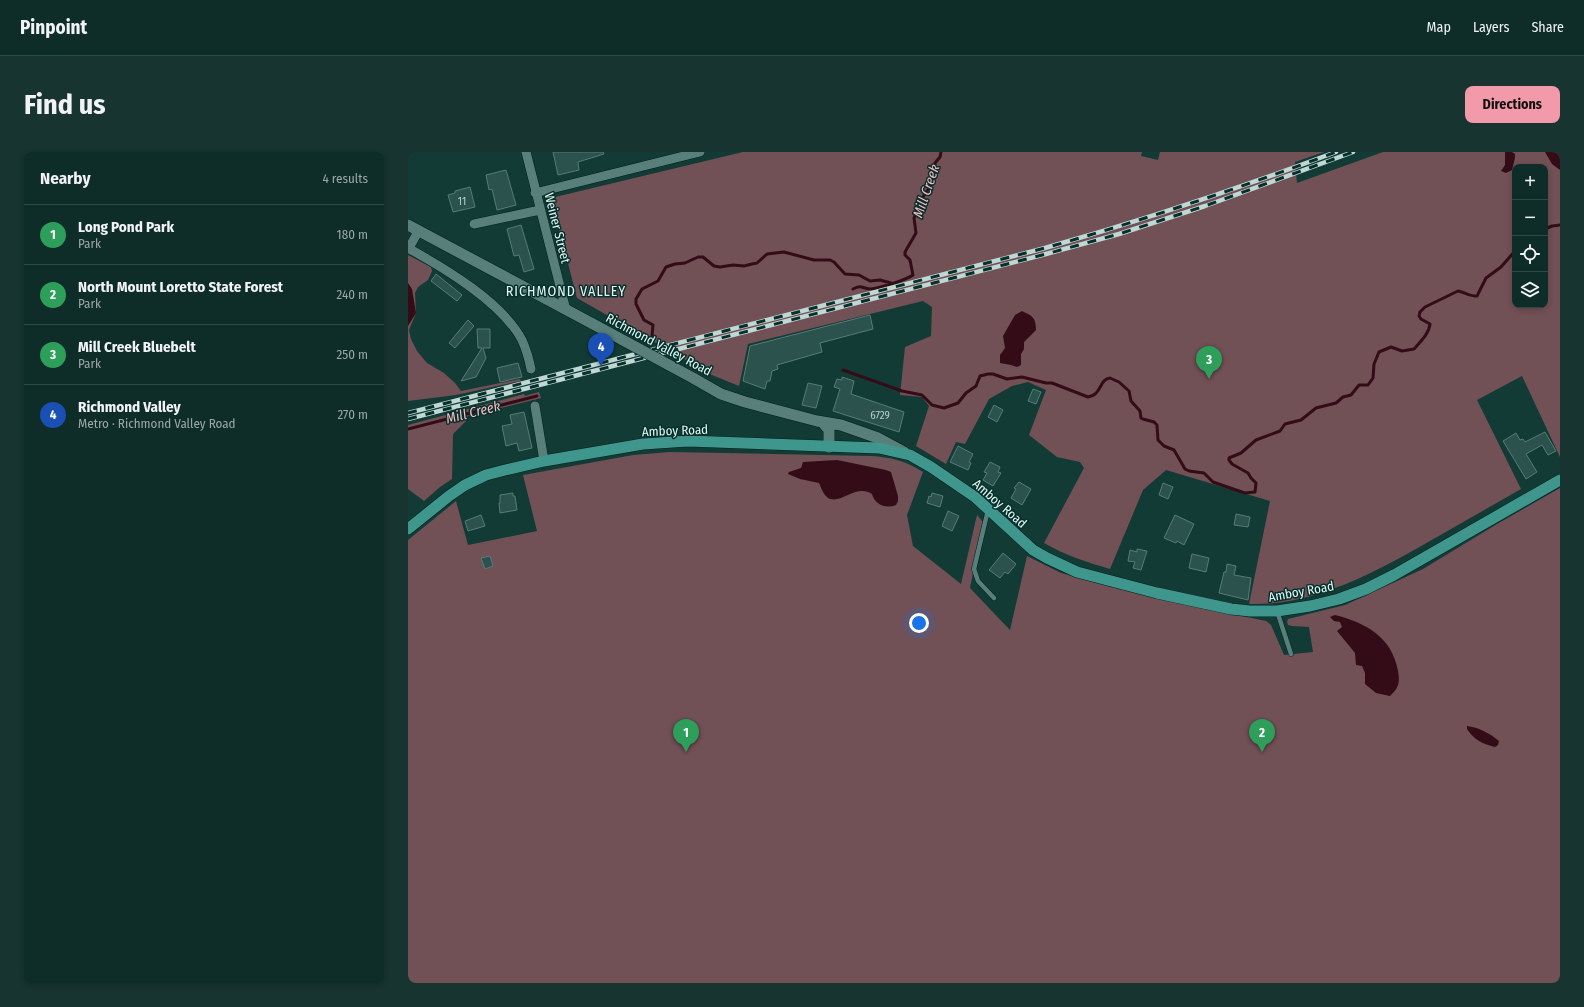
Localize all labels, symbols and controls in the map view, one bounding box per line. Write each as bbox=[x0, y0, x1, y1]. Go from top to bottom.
text: Pinpoint bbox=[20, 16, 87, 39]
text: Map bbox=[1427, 19, 1451, 36]
text: Layers bbox=[1473, 19, 1509, 36]
text: Share bbox=[1531, 19, 1564, 36]
button: Directions bbox=[1465, 86, 1560, 123]
text: Find us bbox=[24, 88, 106, 121]
water label: Mill Creek bbox=[909, 162, 944, 220]
map controls bbox=[1512, 164, 1548, 308]
button: + bbox=[1512, 164, 1548, 200]
text: Nearby bbox=[40, 168, 91, 189]
text: 4 results bbox=[322, 171, 368, 186]
street label: Weiner Street bbox=[542, 191, 574, 266]
house number: 11 bbox=[458, 195, 466, 208]
button: − bbox=[1512, 200, 1548, 236]
text: Long Pond Park bbox=[78, 218, 174, 236]
text: 1 bbox=[50, 227, 56, 242]
text: 180 m bbox=[337, 227, 368, 242]
text: Park bbox=[78, 236, 101, 251]
button: locate bbox=[1512, 236, 1548, 272]
button: layers bbox=[1512, 272, 1548, 308]
text: North Mount Loretto State Forest bbox=[78, 278, 283, 296]
district label: RICHMOND VALLEY bbox=[506, 283, 626, 300]
text: 2 bbox=[50, 287, 56, 302]
text: 240 m bbox=[336, 287, 368, 302]
text: Park bbox=[78, 296, 101, 311]
street label: Richmond Valley Road bbox=[603, 310, 714, 379]
pin: 4 bbox=[588, 333, 614, 366]
text: Mill Creek Bluebelt bbox=[78, 338, 196, 356]
pin: 3 bbox=[1196, 346, 1222, 379]
text: 3 bbox=[50, 347, 56, 362]
text: 250 m bbox=[336, 347, 368, 362]
text: Park bbox=[78, 356, 101, 371]
text: Richmond Valley bbox=[78, 398, 181, 416]
water label: Mill Creek bbox=[444, 398, 502, 427]
text: 4 bbox=[50, 407, 56, 422]
text: 270 m bbox=[337, 407, 368, 422]
house number: 6729 bbox=[870, 409, 890, 422]
text: Metro · Richmond Valley Road bbox=[78, 416, 236, 431]
street label: Amboy Road bbox=[642, 422, 708, 439]
street label: Amboy Road bbox=[970, 476, 1030, 531]
street label: Amboy Road bbox=[1267, 578, 1335, 605]
your location bbox=[909, 613, 929, 633]
pin: 1 bbox=[673, 719, 699, 752]
pin: 2 bbox=[1249, 719, 1275, 752]

